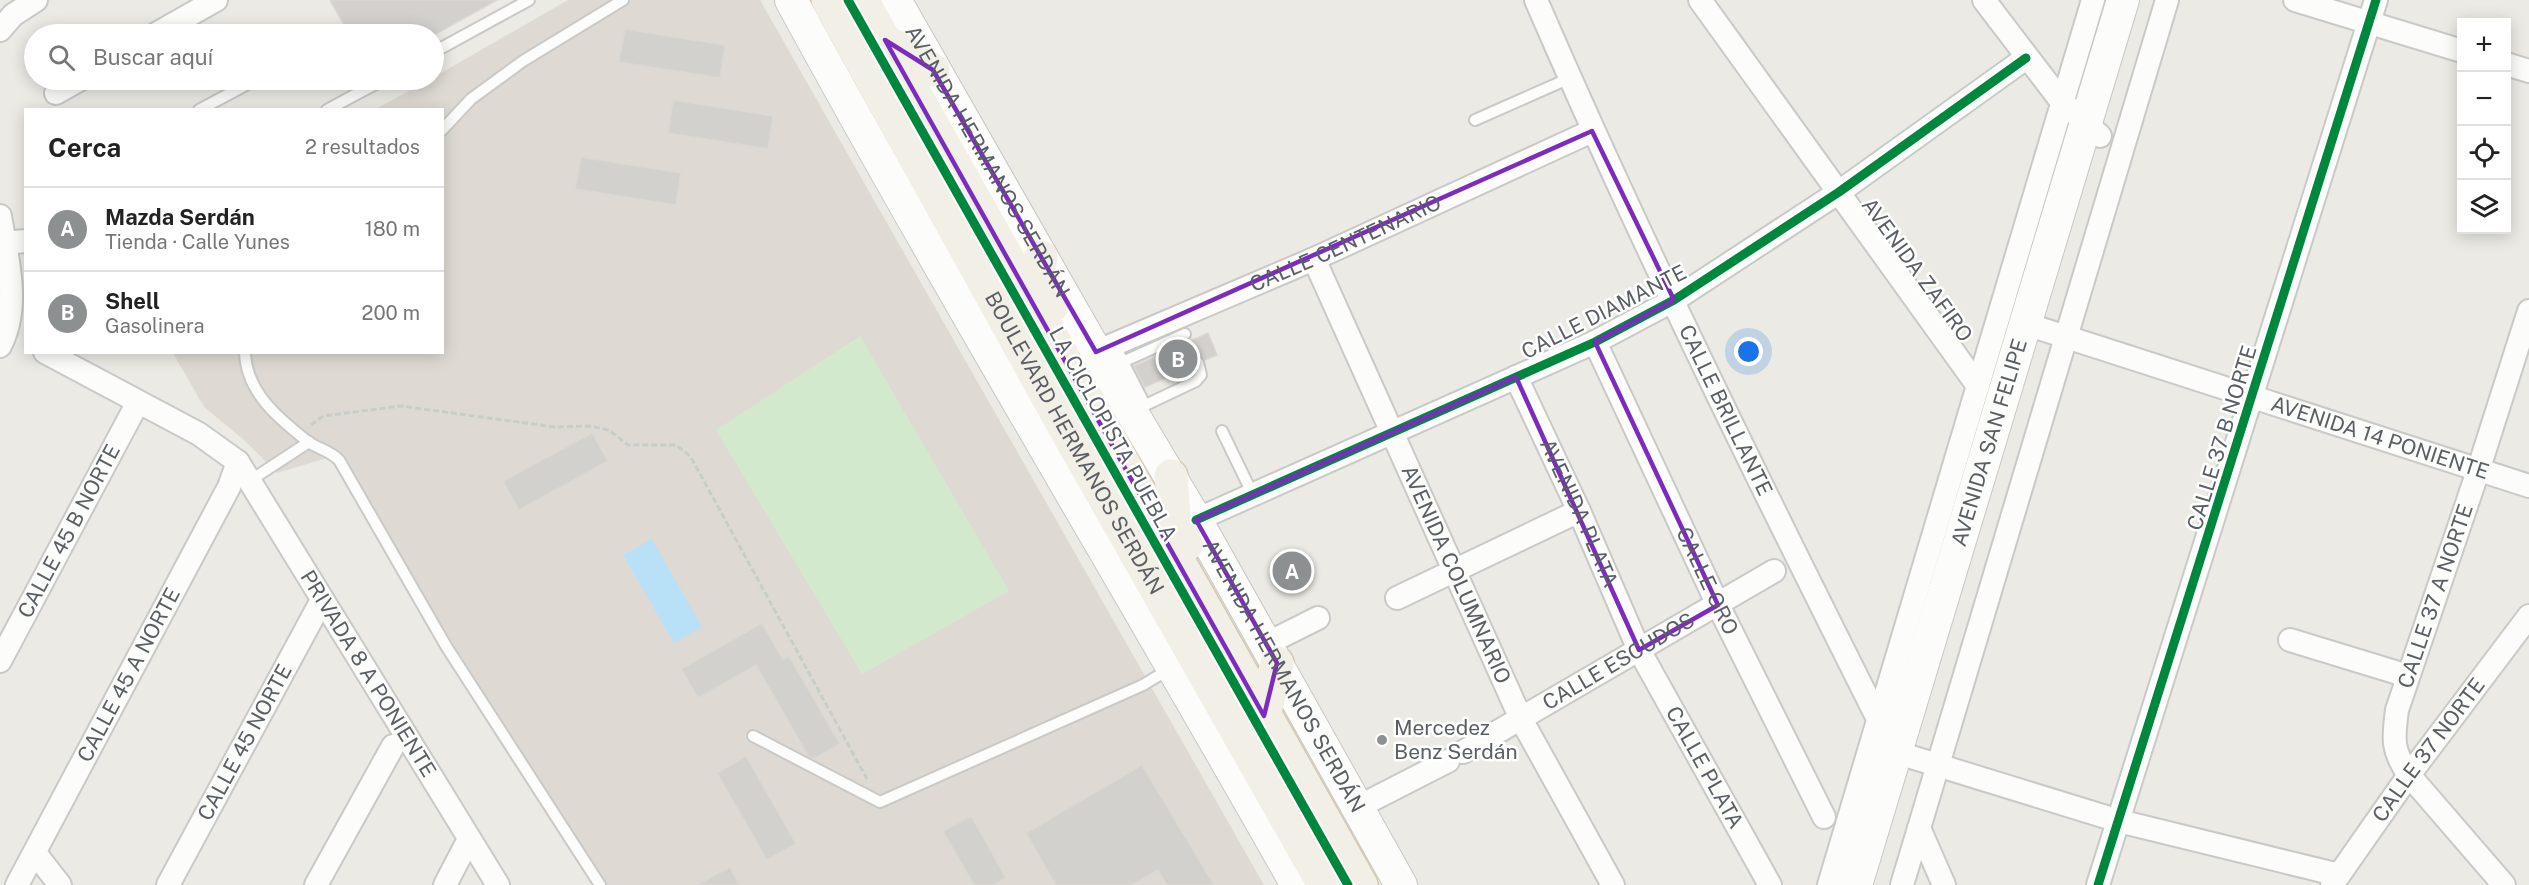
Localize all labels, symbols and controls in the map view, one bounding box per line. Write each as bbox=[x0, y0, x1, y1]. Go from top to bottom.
map controls bbox=[2457, 18, 2511, 234]
button: + bbox=[2457, 18, 2511, 72]
street label: AVENIDA HERMANOS SERDÁN bbox=[900, 21, 1075, 302]
search box bbox=[24, 24, 444, 90]
icon: search bbox=[45, 41, 78, 74]
text: Buscar aquí bbox=[93, 44, 213, 70]
button: − bbox=[2457, 72, 2511, 126]
button: locate bbox=[2457, 126, 2511, 180]
text: Cerca bbox=[48, 132, 121, 163]
text: 2 resultados bbox=[305, 135, 420, 159]
button: layers bbox=[2457, 180, 2511, 234]
street label: CALLE CENTENARIO bbox=[1246, 189, 1445, 297]
street label: AVENIDA ZAFIRO bbox=[1857, 193, 1978, 347]
text: Mazda Serdán bbox=[105, 204, 255, 230]
text: A bbox=[60, 217, 75, 241]
text: 180 m bbox=[365, 217, 420, 241]
text: Tienda · Calle Yunes bbox=[105, 230, 290, 254]
street label: CALLE DIAMANTE bbox=[1517, 259, 1690, 364]
street label: BOULEVARD HERMANOS SERDÁN bbox=[980, 287, 1170, 599]
text: Shell bbox=[105, 288, 160, 314]
text: B bbox=[61, 301, 74, 325]
text: 200 m bbox=[362, 301, 420, 325]
text: Gasolinera bbox=[105, 314, 204, 338]
street label: CALLE BRILLANTE bbox=[1674, 321, 1778, 500]
street label: LA CICLOPISTA PUEBLA bbox=[1044, 323, 1182, 545]
pin: B bbox=[1158, 336, 1198, 382]
street label: AVENIDA SAN FELIPE bbox=[1946, 336, 2032, 549]
your location bbox=[1734, 337, 1763, 366]
street label: CALLE 37 B NORTE bbox=[2182, 342, 2262, 533]
street label: AVENIDA 14 PONIENTE bbox=[2268, 391, 2492, 484]
street label: AVENIDA PLATA bbox=[1535, 435, 1623, 591]
street label: CALLE 45 B NORTE bbox=[12, 440, 125, 622]
street label: AVENIDA COLUMNARIO bbox=[1396, 461, 1516, 687]
street label: CALLE 37 A NORTE bbox=[2392, 501, 2478, 691]
street label: CALLE ORO bbox=[1671, 523, 1744, 639]
street label: AVENIDA HERMANOS SERDÁN bbox=[1198, 535, 1370, 817]
pin: A bbox=[1272, 548, 1312, 594]
street label: PRIVADA 8 A PONIENTE bbox=[296, 565, 442, 781]
street label: CALLE 45 A NORTE bbox=[72, 583, 185, 766]
street label: CALLE ESCUDOS bbox=[1538, 607, 1699, 715]
street label: CALLE 45 NORTE bbox=[192, 660, 297, 825]
street label: CALLE 37 NORTE bbox=[2367, 673, 2490, 827]
street label: CALLE PLATA bbox=[1661, 702, 1749, 833]
place label: Mercedez Benz Serdán bbox=[1394, 715, 1518, 764]
marker: Mercedez Benz Serdán bbox=[1375, 733, 1389, 747]

